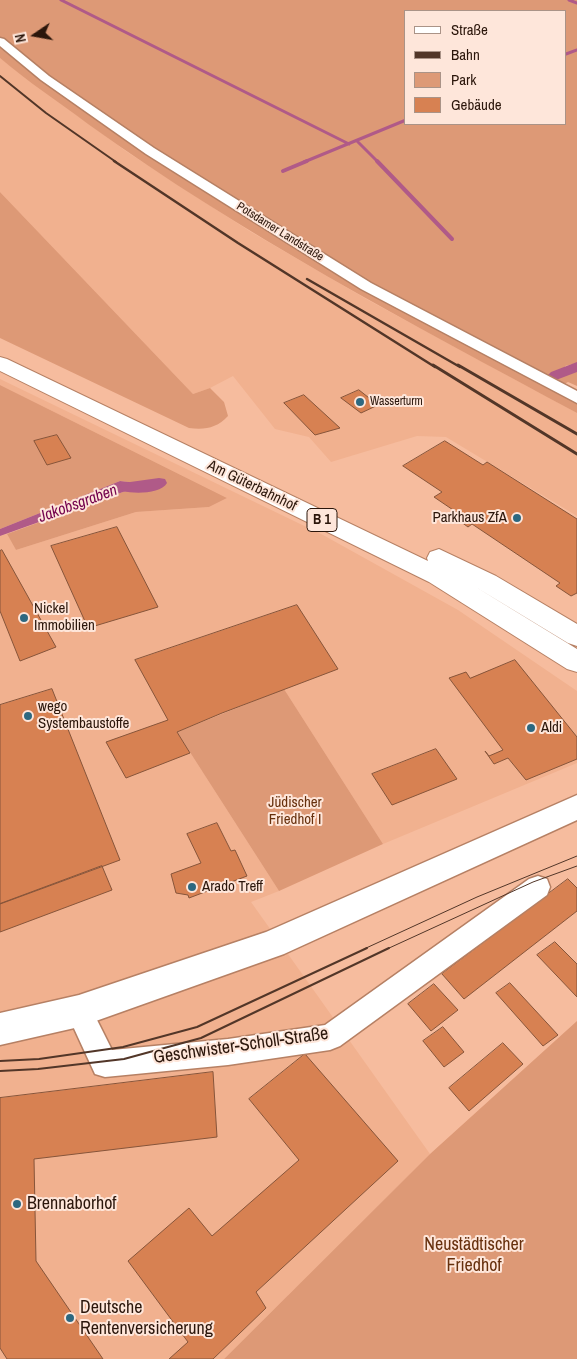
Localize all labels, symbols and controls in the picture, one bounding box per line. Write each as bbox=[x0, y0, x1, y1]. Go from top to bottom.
north arrow bbox=[10, 10, 60, 60]
legend bbox=[404, 10, 567, 125]
text: Straße bbox=[451, 19, 488, 40]
text: N bbox=[11, 32, 30, 44]
text: Bahn bbox=[451, 44, 480, 65]
text: Park bbox=[451, 69, 476, 90]
text: Gebäude bbox=[451, 94, 502, 115]
street label: Potsdamer Landstraße bbox=[234, 199, 326, 265]
place label: Wasserturm bbox=[370, 395, 423, 409]
marker: Wasserturm bbox=[354, 396, 366, 408]
street label: Am Güterbahnhof bbox=[204, 457, 300, 515]
water label: Jakobsgraben bbox=[36, 481, 120, 527]
road number: B 1 bbox=[307, 508, 337, 532]
place label: Parkhaus ZfA bbox=[432, 509, 507, 527]
marker: Parkhaus ZfA bbox=[511, 512, 523, 524]
place label: Nickel Immobilien bbox=[34, 600, 95, 635]
marker: Nickel Immobilien bbox=[18, 612, 30, 624]
place label: wego Systembaustoffe bbox=[38, 698, 129, 733]
marker: wego Systembaustoffe bbox=[22, 710, 34, 722]
place label: Aldi bbox=[541, 719, 562, 737]
marker: Aldi bbox=[525, 722, 537, 734]
park label: Jüdischer Friedhof I bbox=[268, 794, 322, 829]
place label: Arado Treff bbox=[202, 878, 263, 896]
marker: Arado Treff bbox=[186, 881, 198, 893]
street label: Geschwister-Scholl-Straße bbox=[152, 1023, 330, 1069]
place label: Brennaborhof bbox=[27, 1193, 116, 1215]
marker: Brennaborhof bbox=[11, 1198, 23, 1210]
park label: Neustädtischer Friedhof bbox=[424, 1234, 524, 1276]
place label: Deutsche Rentenversicherung bbox=[80, 1297, 213, 1340]
marker: Deutsche Rentenversicherung bbox=[64, 1312, 76, 1324]

